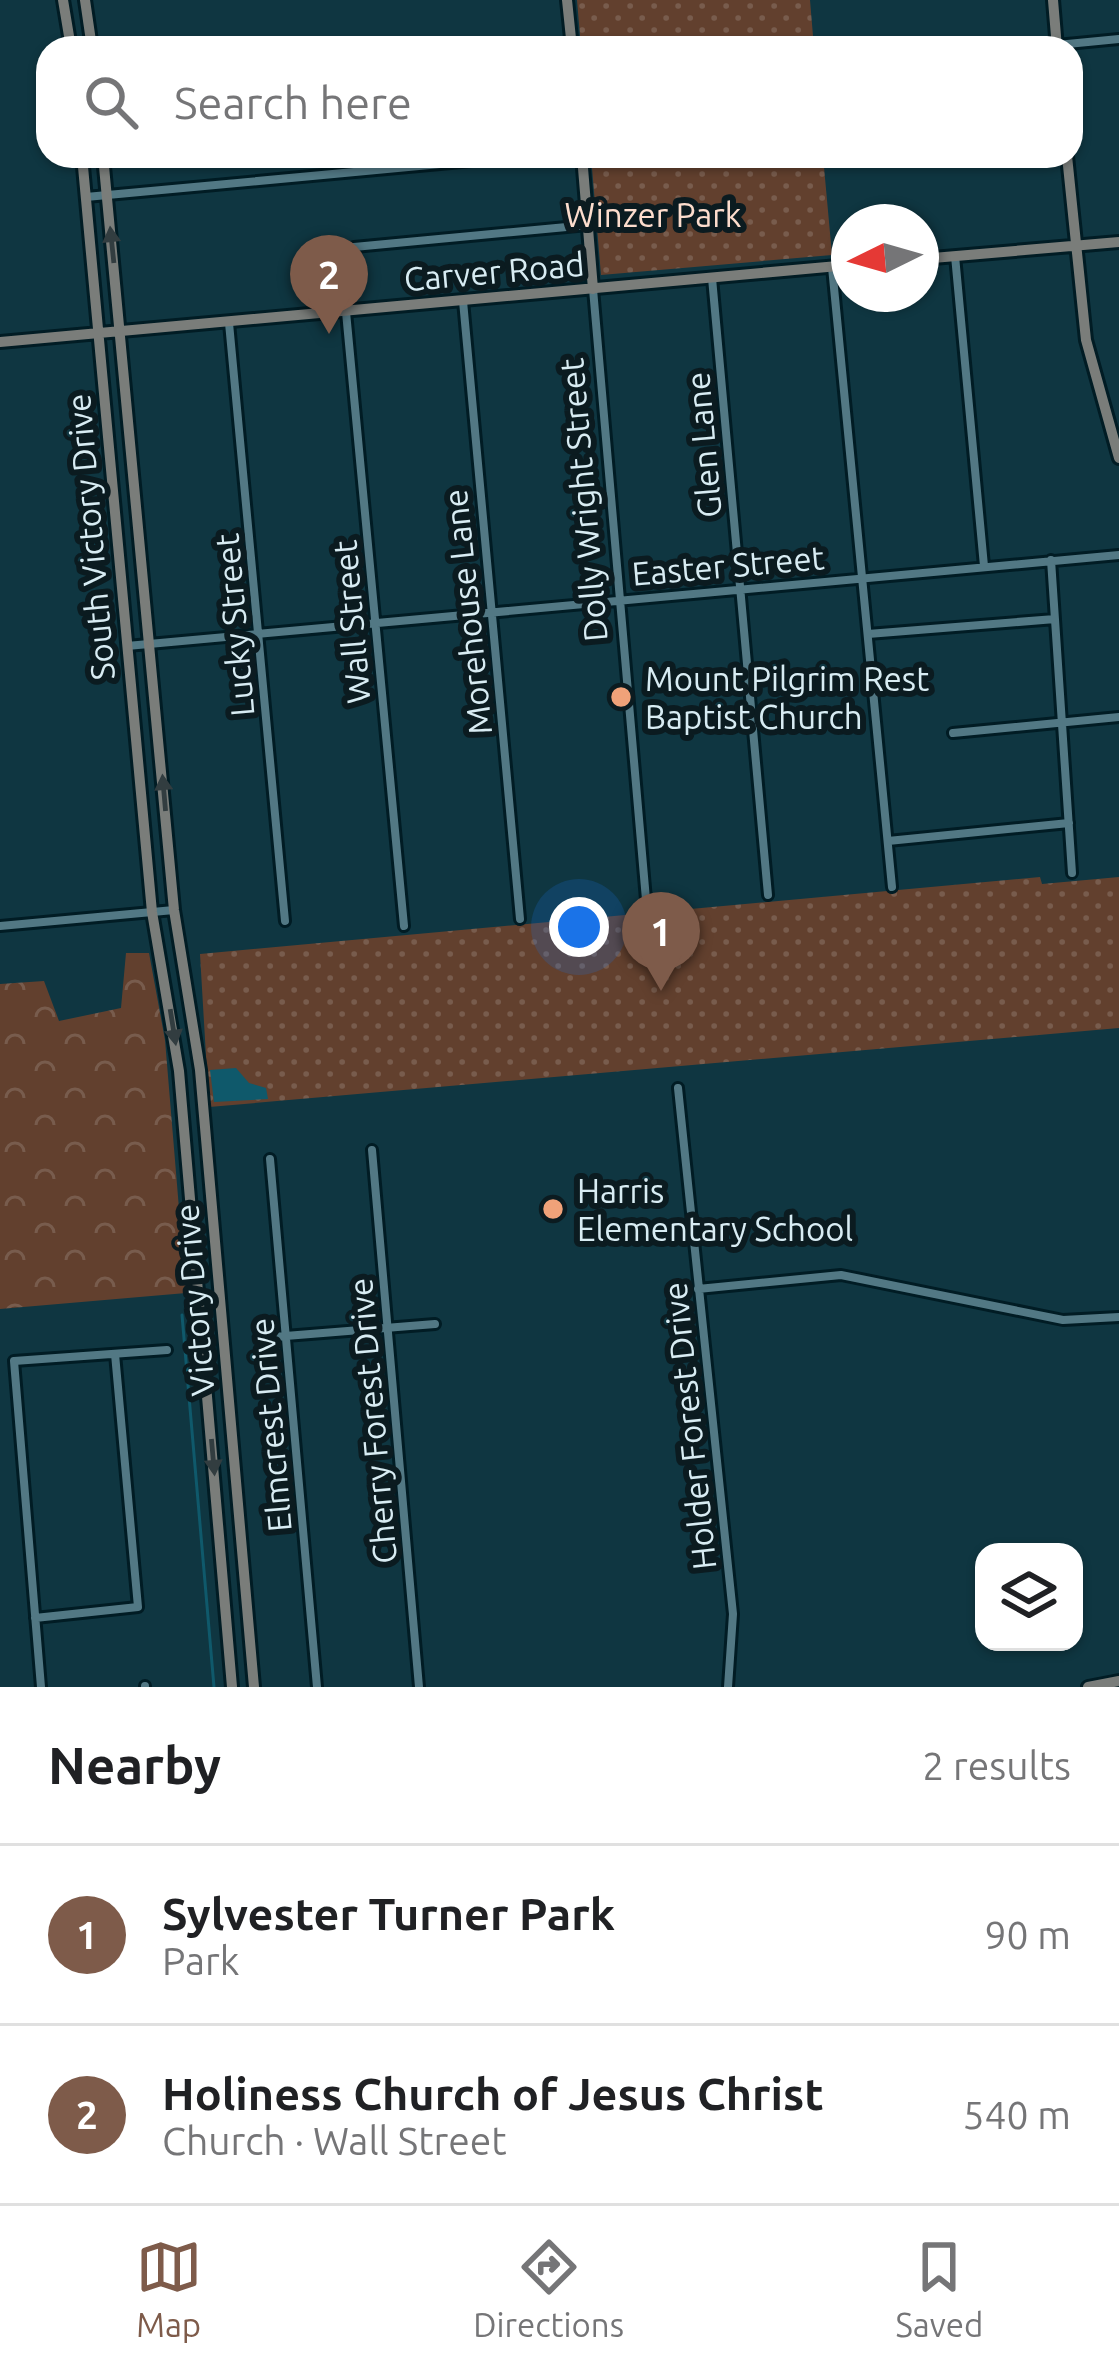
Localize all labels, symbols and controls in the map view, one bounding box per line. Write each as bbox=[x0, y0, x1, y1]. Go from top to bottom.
search box bbox=[36, 36, 1083, 168]
icon: search bbox=[78, 69, 144, 135]
text: Search here bbox=[174, 77, 412, 128]
park label: Winzer Park bbox=[565, 196, 742, 233]
north arrow bbox=[831, 204, 939, 312]
one-way arrow bbox=[102, 226, 121, 263]
pin: 2 bbox=[290, 235, 368, 334]
street label: Carver Road bbox=[402, 245, 586, 297]
street label: Dolly Wright Street bbox=[552, 357, 614, 643]
street label: Glen Lane bbox=[678, 371, 728, 519]
street label: South Victory Drive bbox=[59, 392, 121, 682]
street label: Morehouse Lane bbox=[436, 487, 498, 737]
street label: Lucky Street bbox=[208, 532, 260, 718]
street label: Easter Street bbox=[630, 538, 826, 592]
street label: Wall Street bbox=[325, 539, 377, 705]
place label: Mount Pilgrim Rest Baptist Church bbox=[645, 660, 929, 735]
marker: Mount Pilgrim Rest Baptist Church bbox=[608, 684, 634, 710]
one-way arrow bbox=[154, 774, 173, 811]
pin: 1 bbox=[622, 892, 700, 991]
your location bbox=[549, 897, 609, 957]
one-way arrow bbox=[163, 1009, 182, 1046]
place label: Harris Elementary School bbox=[577, 1172, 853, 1247]
marker: Harris Elementary School bbox=[540, 1196, 566, 1222]
street label: Victory Drive bbox=[167, 1203, 221, 1397]
street label: Cherry Forest Drive bbox=[341, 1277, 403, 1565]
street label: Holder Forest Drive bbox=[656, 1280, 722, 1572]
street label: Elmcrest Drive bbox=[242, 1317, 298, 1533]
one-way arrow bbox=[204, 1439, 223, 1476]
map controls bbox=[975, 1543, 1083, 1651]
button: layers bbox=[975, 1543, 1083, 1651]
text: Nearby bbox=[48, 1736, 221, 1794]
text: 2 results bbox=[922, 1744, 1071, 1787]
text: Sylvester Turner Park bbox=[162, 1888, 615, 1939]
text: 1 bbox=[76, 1913, 98, 1956]
text: 90 m bbox=[984, 1913, 1071, 1956]
text: Park bbox=[162, 1939, 240, 1982]
text: Holiness Church of Jesus Christ bbox=[162, 2068, 824, 2119]
text: 2 bbox=[76, 2093, 98, 2136]
text: 540 m bbox=[962, 2093, 1071, 2136]
text: Church · Wall Street bbox=[162, 2119, 507, 2162]
tab: Map bbox=[136, 2234, 202, 2343]
tab: Directions bbox=[473, 2234, 624, 2343]
tab: Saved bbox=[895, 2234, 983, 2343]

